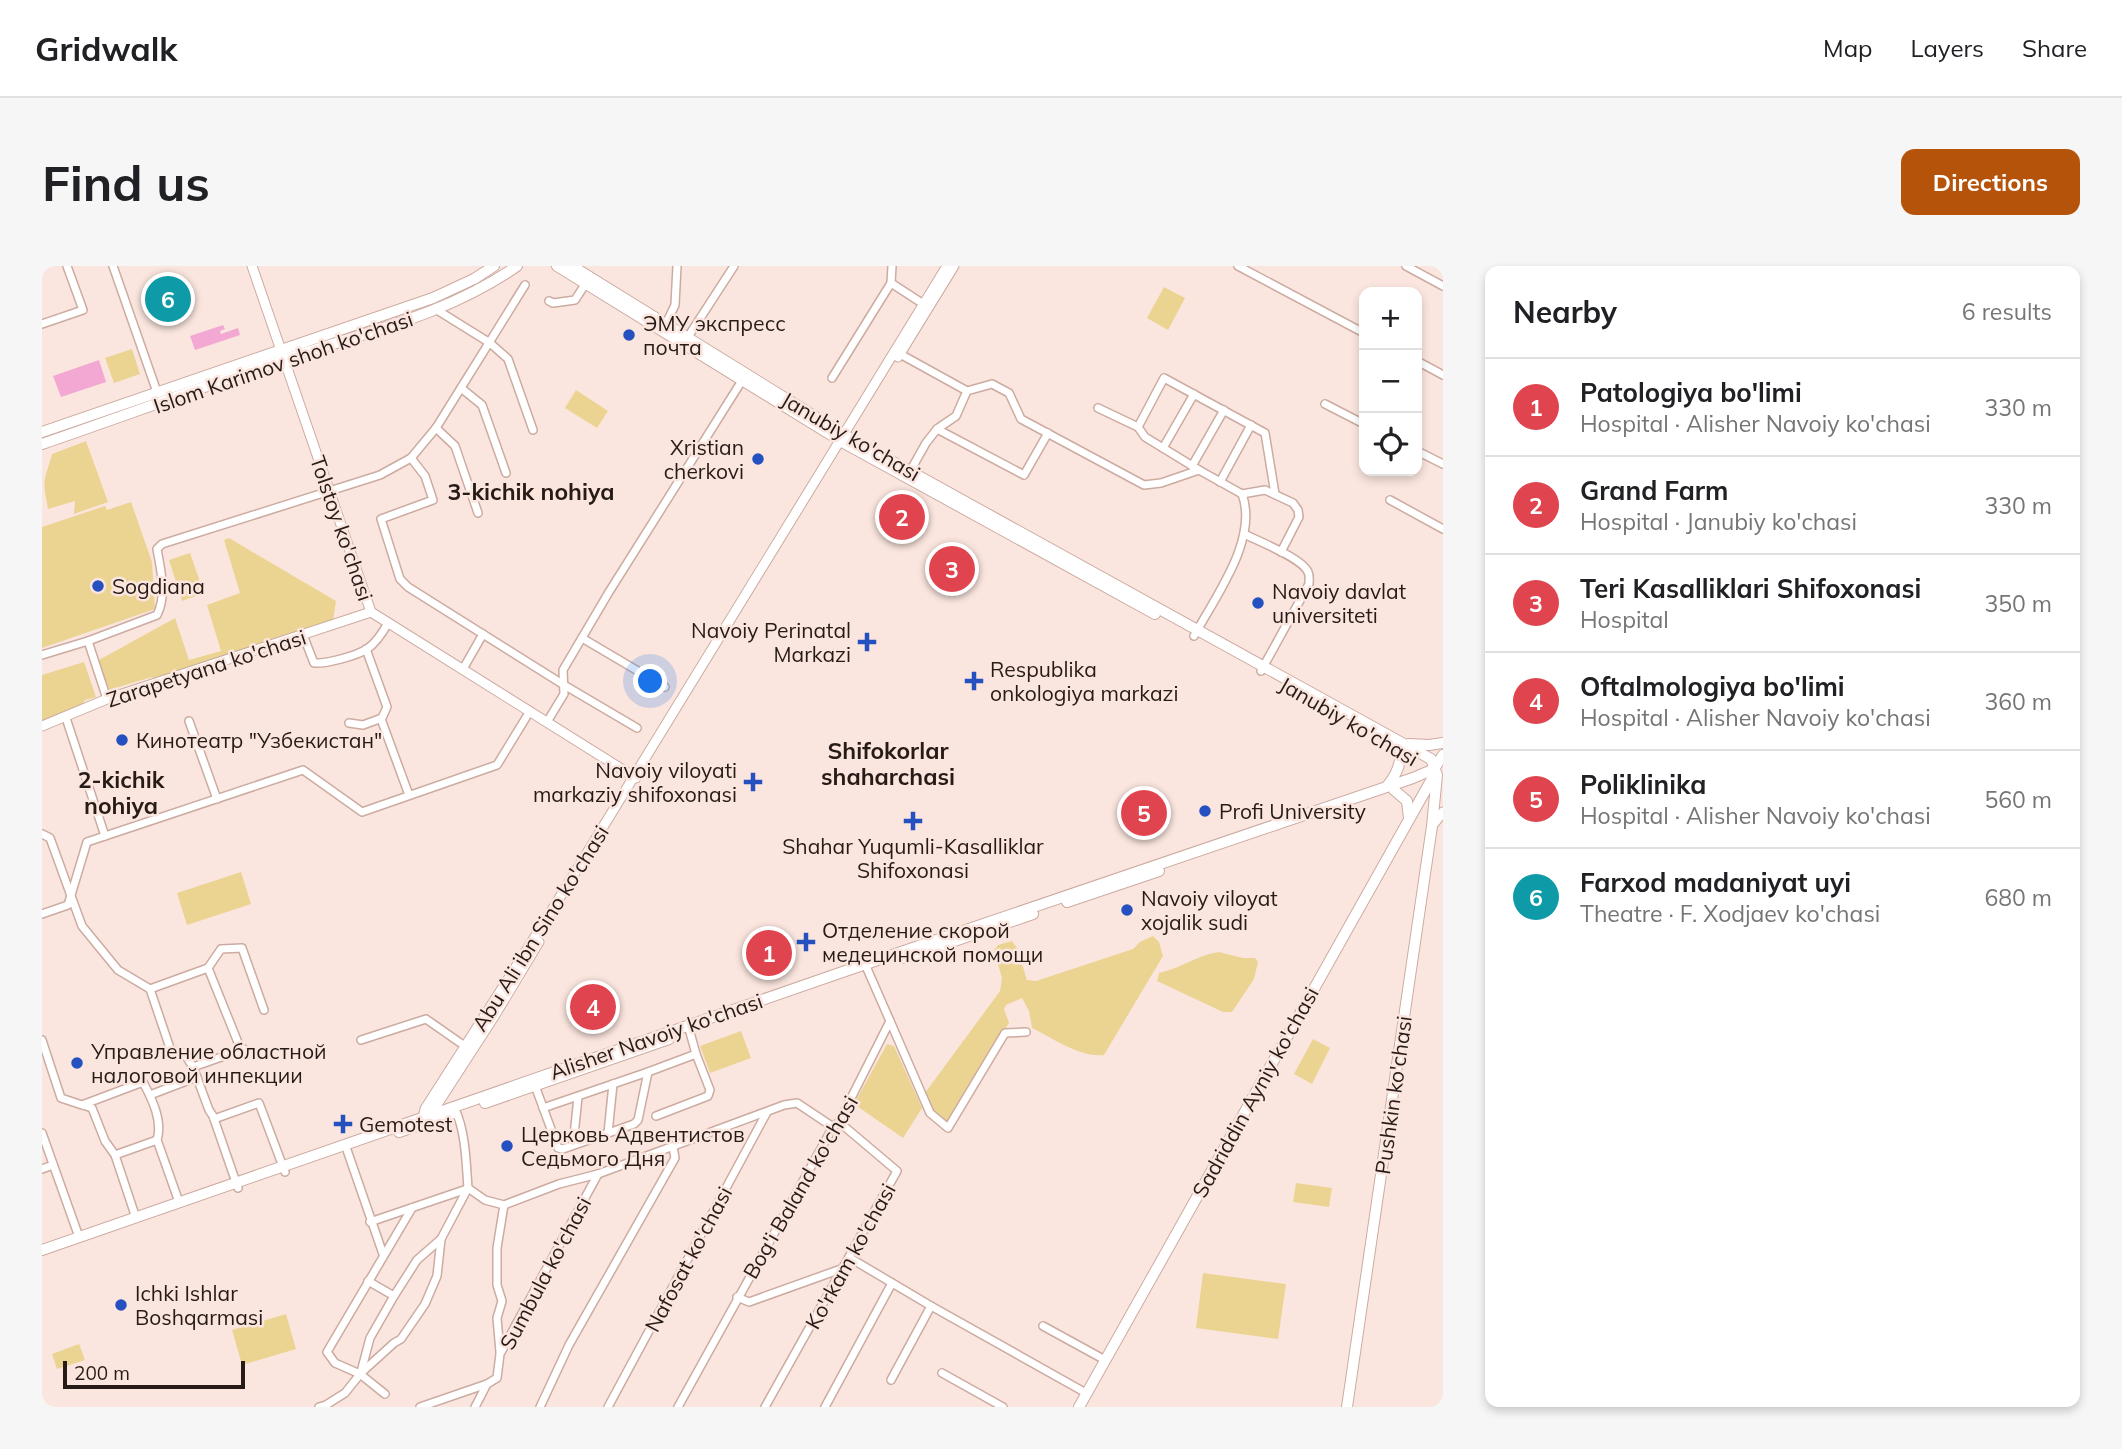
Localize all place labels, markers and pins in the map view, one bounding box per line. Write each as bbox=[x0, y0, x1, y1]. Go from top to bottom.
pin: 6 bbox=[145, 273, 191, 325]
place label: ЭМУ экспресс почта bbox=[643, 310, 786, 360]
marker: ЭМУ экспресс почта bbox=[621, 327, 637, 343]
place label: Xristian cherkovi bbox=[664, 434, 744, 484]
marker: Xristian cherkovi bbox=[750, 451, 766, 467]
pin: 2 bbox=[879, 491, 925, 543]
pin: 3 bbox=[929, 543, 975, 595]
place label: Sogdiana bbox=[112, 573, 205, 599]
marker: Sogdiana bbox=[90, 578, 106, 594]
place label: Navoiy davlat universiteti bbox=[1272, 578, 1406, 628]
marker: Navoiy davlat universiteti bbox=[1250, 595, 1266, 611]
place label: Navoiy Perinatal Markazi bbox=[691, 617, 851, 667]
marker: Navoiy Perinatal Markazi bbox=[857, 632, 877, 652]
place label: Respublika onkologiya markazi bbox=[990, 656, 1178, 706]
marker: Respublika onkologiya markazi bbox=[964, 671, 984, 691]
place label: Кинотеатр "Узбекистан" bbox=[136, 727, 382, 753]
marker: Кинотеатр "Узбекистан" bbox=[114, 732, 130, 748]
place label: Navoiy viloyati markaziy shifoxonasi bbox=[533, 757, 737, 807]
marker: Navoiy viloyati markaziy shifoxonasi bbox=[743, 772, 763, 792]
pin: 5 bbox=[1121, 787, 1167, 839]
place label: Profi University bbox=[1219, 798, 1366, 824]
marker: Profi University bbox=[1197, 803, 1213, 819]
marker: Shahar Yuqumli-Kasalliklar Shifoxonasi bbox=[903, 811, 923, 831]
place label: Shahar Yuqumli-Kasalliklar Shifoxonasi bbox=[782, 833, 1044, 883]
place label: Navoiy viloyat xojalik sudi bbox=[1141, 885, 1278, 935]
marker: Navoiy viloyat xojalik sudi bbox=[1119, 902, 1135, 918]
place label: Отделение скорой медецинской помощи bbox=[822, 917, 1043, 967]
pin: 1 bbox=[746, 927, 792, 979]
marker: Отделение скорой медецинской помощи bbox=[796, 932, 816, 952]
pin: 4 bbox=[570, 981, 616, 1033]
place label: Управление областной налоговой инпекции bbox=[90, 1038, 327, 1088]
marker: Управление областной налоговой инпекции bbox=[69, 1055, 85, 1071]
place label: Gemotest bbox=[359, 1111, 452, 1137]
marker: Gemotest bbox=[333, 1114, 353, 1134]
place label: Церковь Адвентистов Седьмого Дня bbox=[521, 1121, 745, 1171]
marker: Церковь Адвентистов Седьмого Дня bbox=[499, 1138, 515, 1154]
place label: Ichki Ishlar Boshqarmasi bbox=[135, 1280, 263, 1330]
marker: Ichki Ishlar Boshqarmasi bbox=[113, 1297, 129, 1313]

